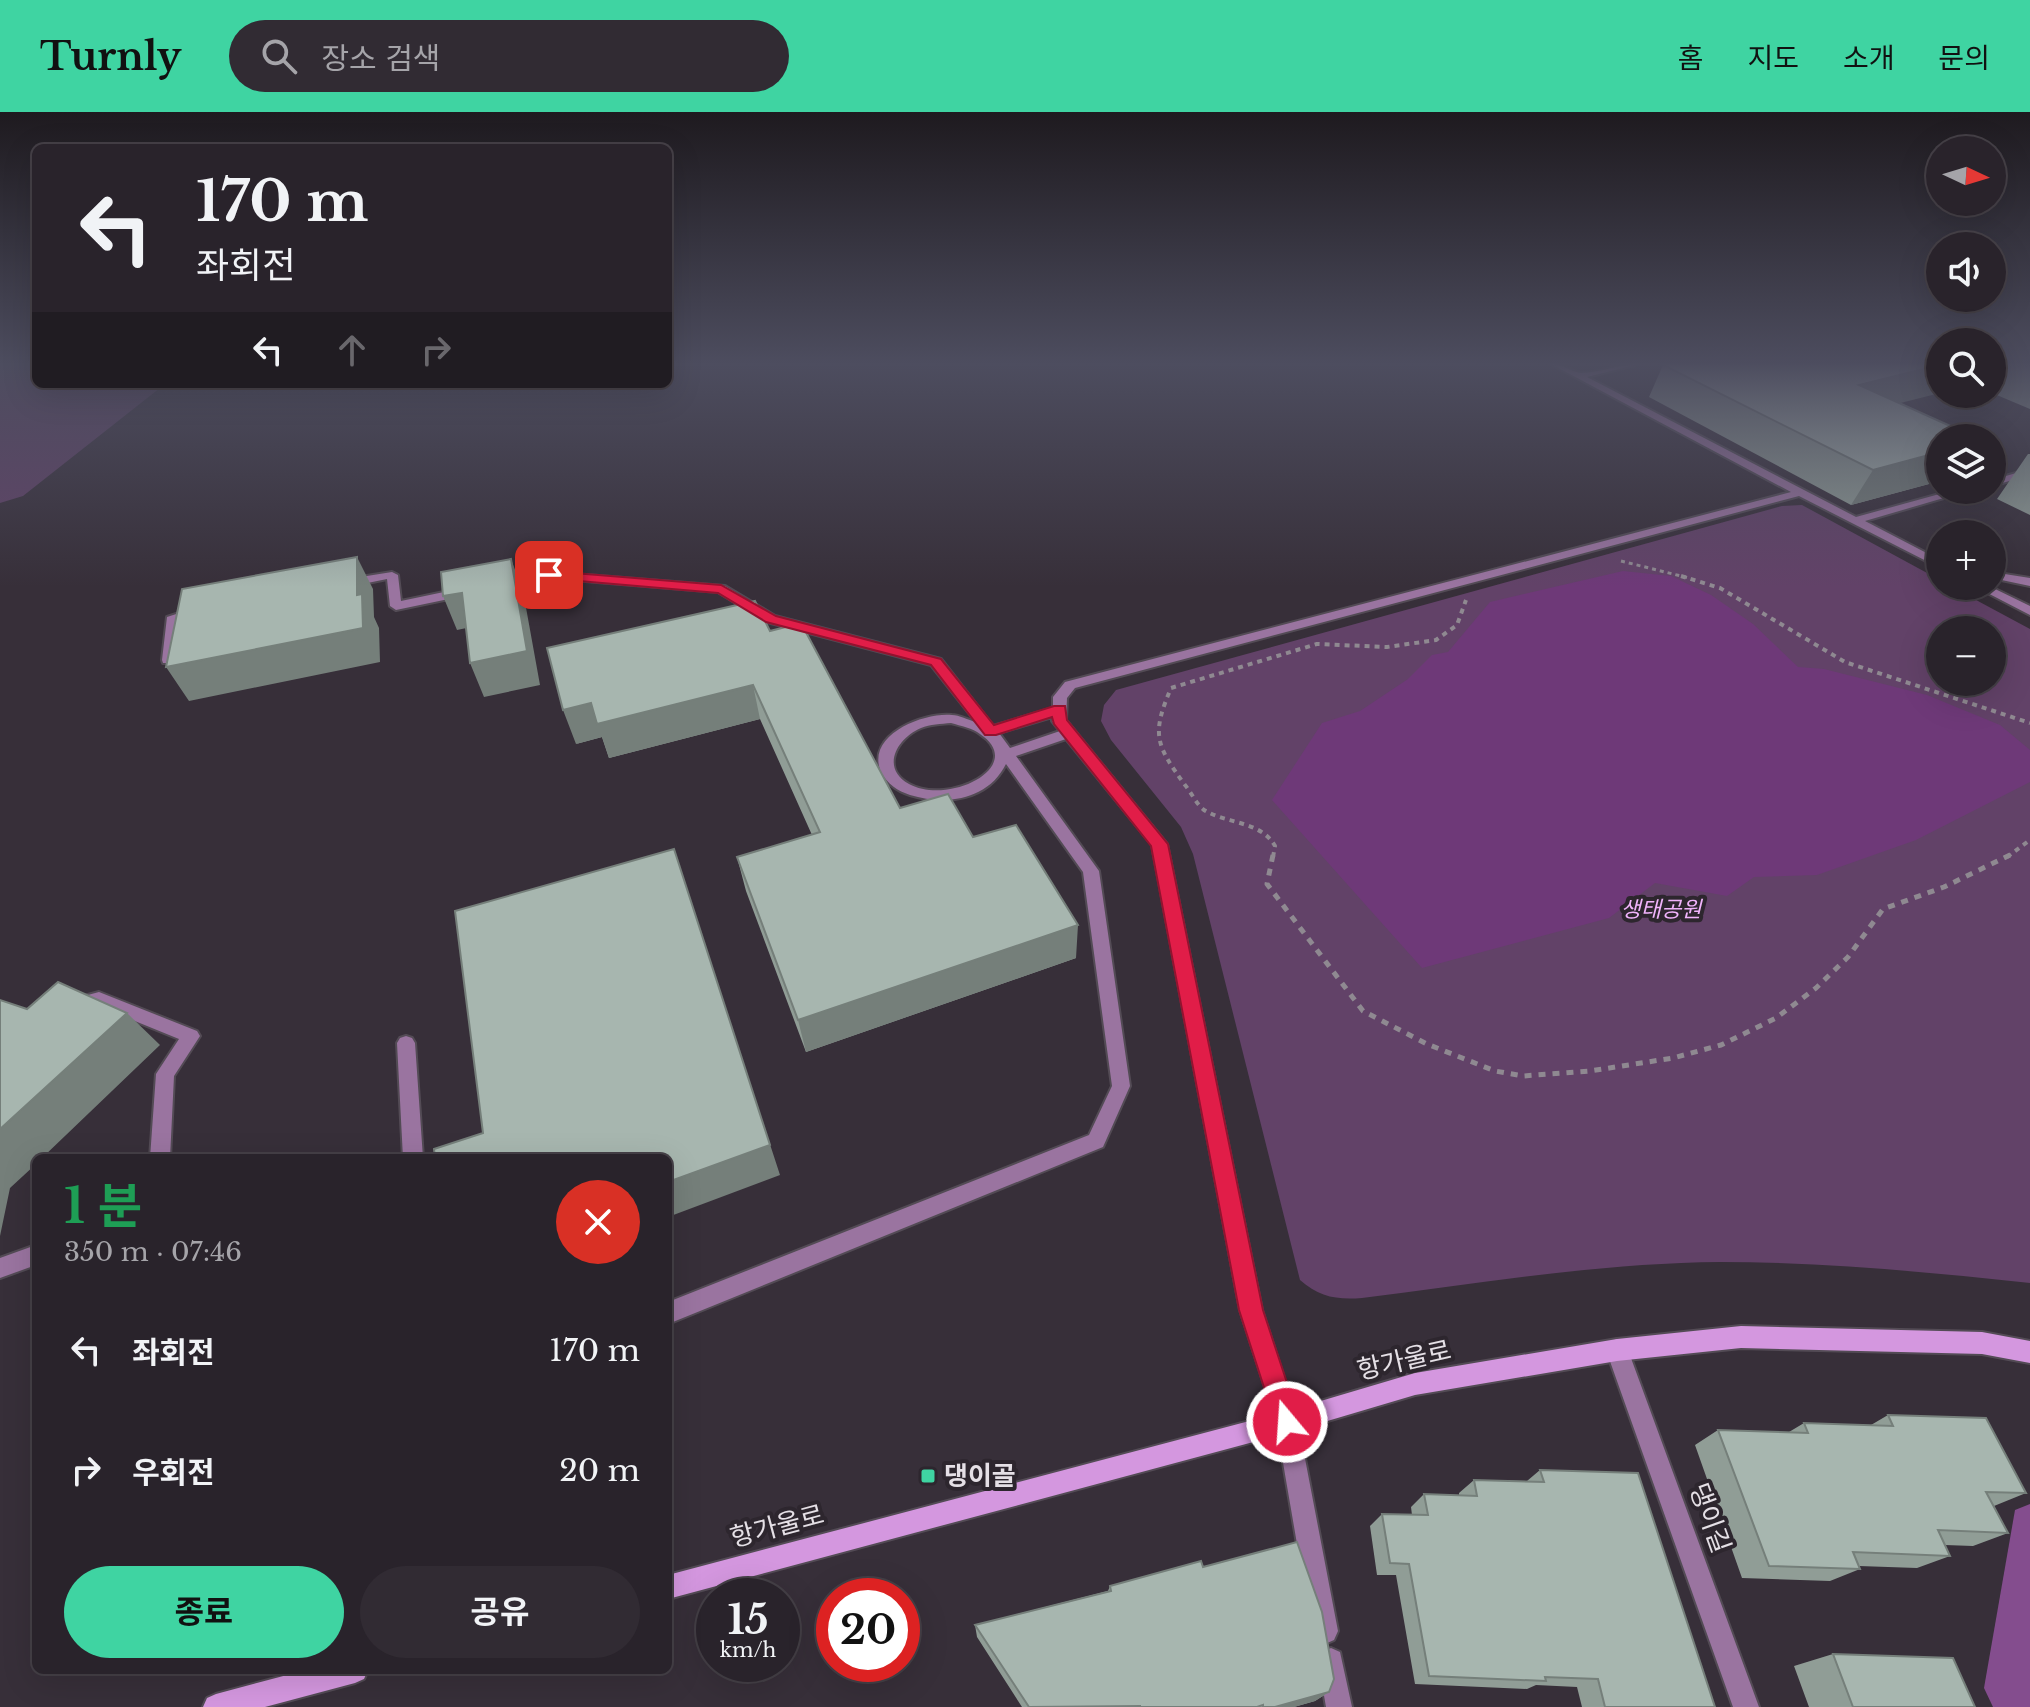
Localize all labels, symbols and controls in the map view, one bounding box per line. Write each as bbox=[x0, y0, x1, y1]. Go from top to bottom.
search box bbox=[229, 20, 789, 92]
text: Turnly bbox=[40, 33, 181, 80]
icon: search bbox=[257, 34, 301, 78]
text: 장소 검색 bbox=[321, 40, 440, 77]
text: 홈 bbox=[1678, 41, 1703, 76]
text: 지도 bbox=[1747, 41, 1799, 76]
text: 소개 bbox=[1843, 41, 1894, 76]
text: 문의 bbox=[1938, 41, 1990, 76]
north arrow bbox=[1926, 136, 2006, 216]
map controls bbox=[1926, 136, 2006, 696]
text: 170 m bbox=[196, 167, 368, 236]
icon: left bbox=[64, 176, 168, 280]
button: sound bbox=[1926, 232, 2006, 312]
text: 좌회전 bbox=[196, 243, 295, 288]
icon: left bbox=[246, 328, 290, 372]
icon: ahead bbox=[330, 328, 374, 372]
icon: right bbox=[414, 328, 458, 372]
button: search bbox=[1926, 328, 2006, 408]
button: layers bbox=[1926, 424, 2006, 504]
button: + bbox=[1926, 520, 2006, 600]
pin bbox=[515, 541, 583, 609]
icon: arrive bbox=[527, 553, 571, 597]
button: − bbox=[1926, 616, 2006, 696]
park label: 생태공원 bbox=[1621, 896, 1703, 923]
text: 1 분 bbox=[64, 1176, 142, 1236]
button: close bbox=[556, 1180, 640, 1264]
text: 350 m · 07:46 bbox=[64, 1236, 242, 1268]
icon: left bbox=[64, 1328, 108, 1372]
text: 170 m bbox=[549, 1332, 640, 1369]
text: 좌회전 bbox=[132, 1334, 215, 1371]
street label: 항가울로 bbox=[1354, 1334, 1454, 1386]
position arrow bbox=[1245, 1380, 1329, 1464]
icon: right bbox=[64, 1448, 108, 1492]
text: 20 m bbox=[559, 1452, 640, 1489]
text: 우회전 bbox=[132, 1454, 215, 1491]
place label: 댕이골 bbox=[944, 1460, 1016, 1492]
marker: 댕이골 bbox=[919, 1467, 937, 1485]
street label: 댕이길 bbox=[1683, 1479, 1737, 1557]
street label: 항가울로 bbox=[727, 1498, 827, 1554]
button: 종료 bbox=[64, 1566, 344, 1658]
button: 공유 bbox=[360, 1566, 640, 1658]
speed limit sign: 20 bbox=[816, 1578, 920, 1682]
text: 15 bbox=[727, 1595, 769, 1645]
text: km/h bbox=[720, 1638, 776, 1662]

